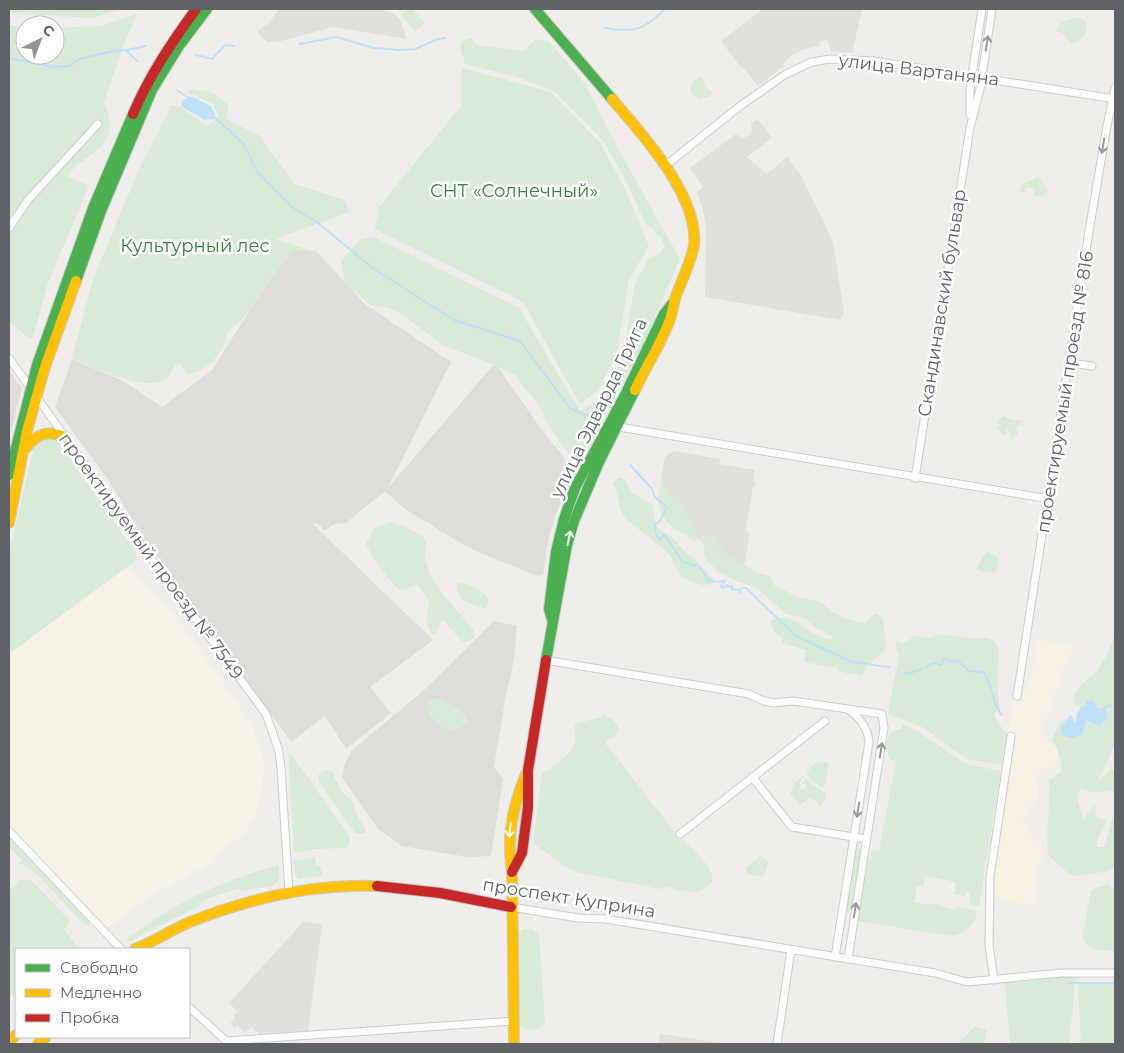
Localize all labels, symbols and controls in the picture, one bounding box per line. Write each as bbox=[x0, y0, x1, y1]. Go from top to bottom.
north arrow bbox=[15, 15, 65, 65]
text: С bbox=[39, 20, 59, 40]
one-way arrow bbox=[982, 36, 992, 52]
street label: улица Вартаняна bbox=[836, 49, 1001, 91]
one-way arrow bbox=[1098, 138, 1108, 154]
park label: СНТ «Солнечный» bbox=[430, 180, 598, 202]
street label: Скандинавский бульвар bbox=[913, 188, 971, 418]
park label: Культурный лес bbox=[120, 235, 270, 257]
street label: проектируемый проезд № 816 bbox=[1032, 250, 1098, 534]
street label: улица Эдварда Грига bbox=[545, 314, 652, 503]
street label: проектируемый проезд № 7549 bbox=[54, 428, 248, 684]
one-way arrow bbox=[565, 531, 574, 547]
one-way arrow bbox=[876, 742, 886, 758]
one-way arrow bbox=[853, 802, 863, 818]
one-way arrow bbox=[505, 821, 515, 837]
street label: проспект Куприна bbox=[481, 873, 657, 923]
one-way arrow bbox=[851, 903, 861, 919]
legend bbox=[15, 948, 190, 1038]
text: Свободно bbox=[60, 958, 138, 977]
text: Медленно bbox=[60, 983, 142, 1002]
text: Пробка bbox=[60, 1008, 119, 1027]

